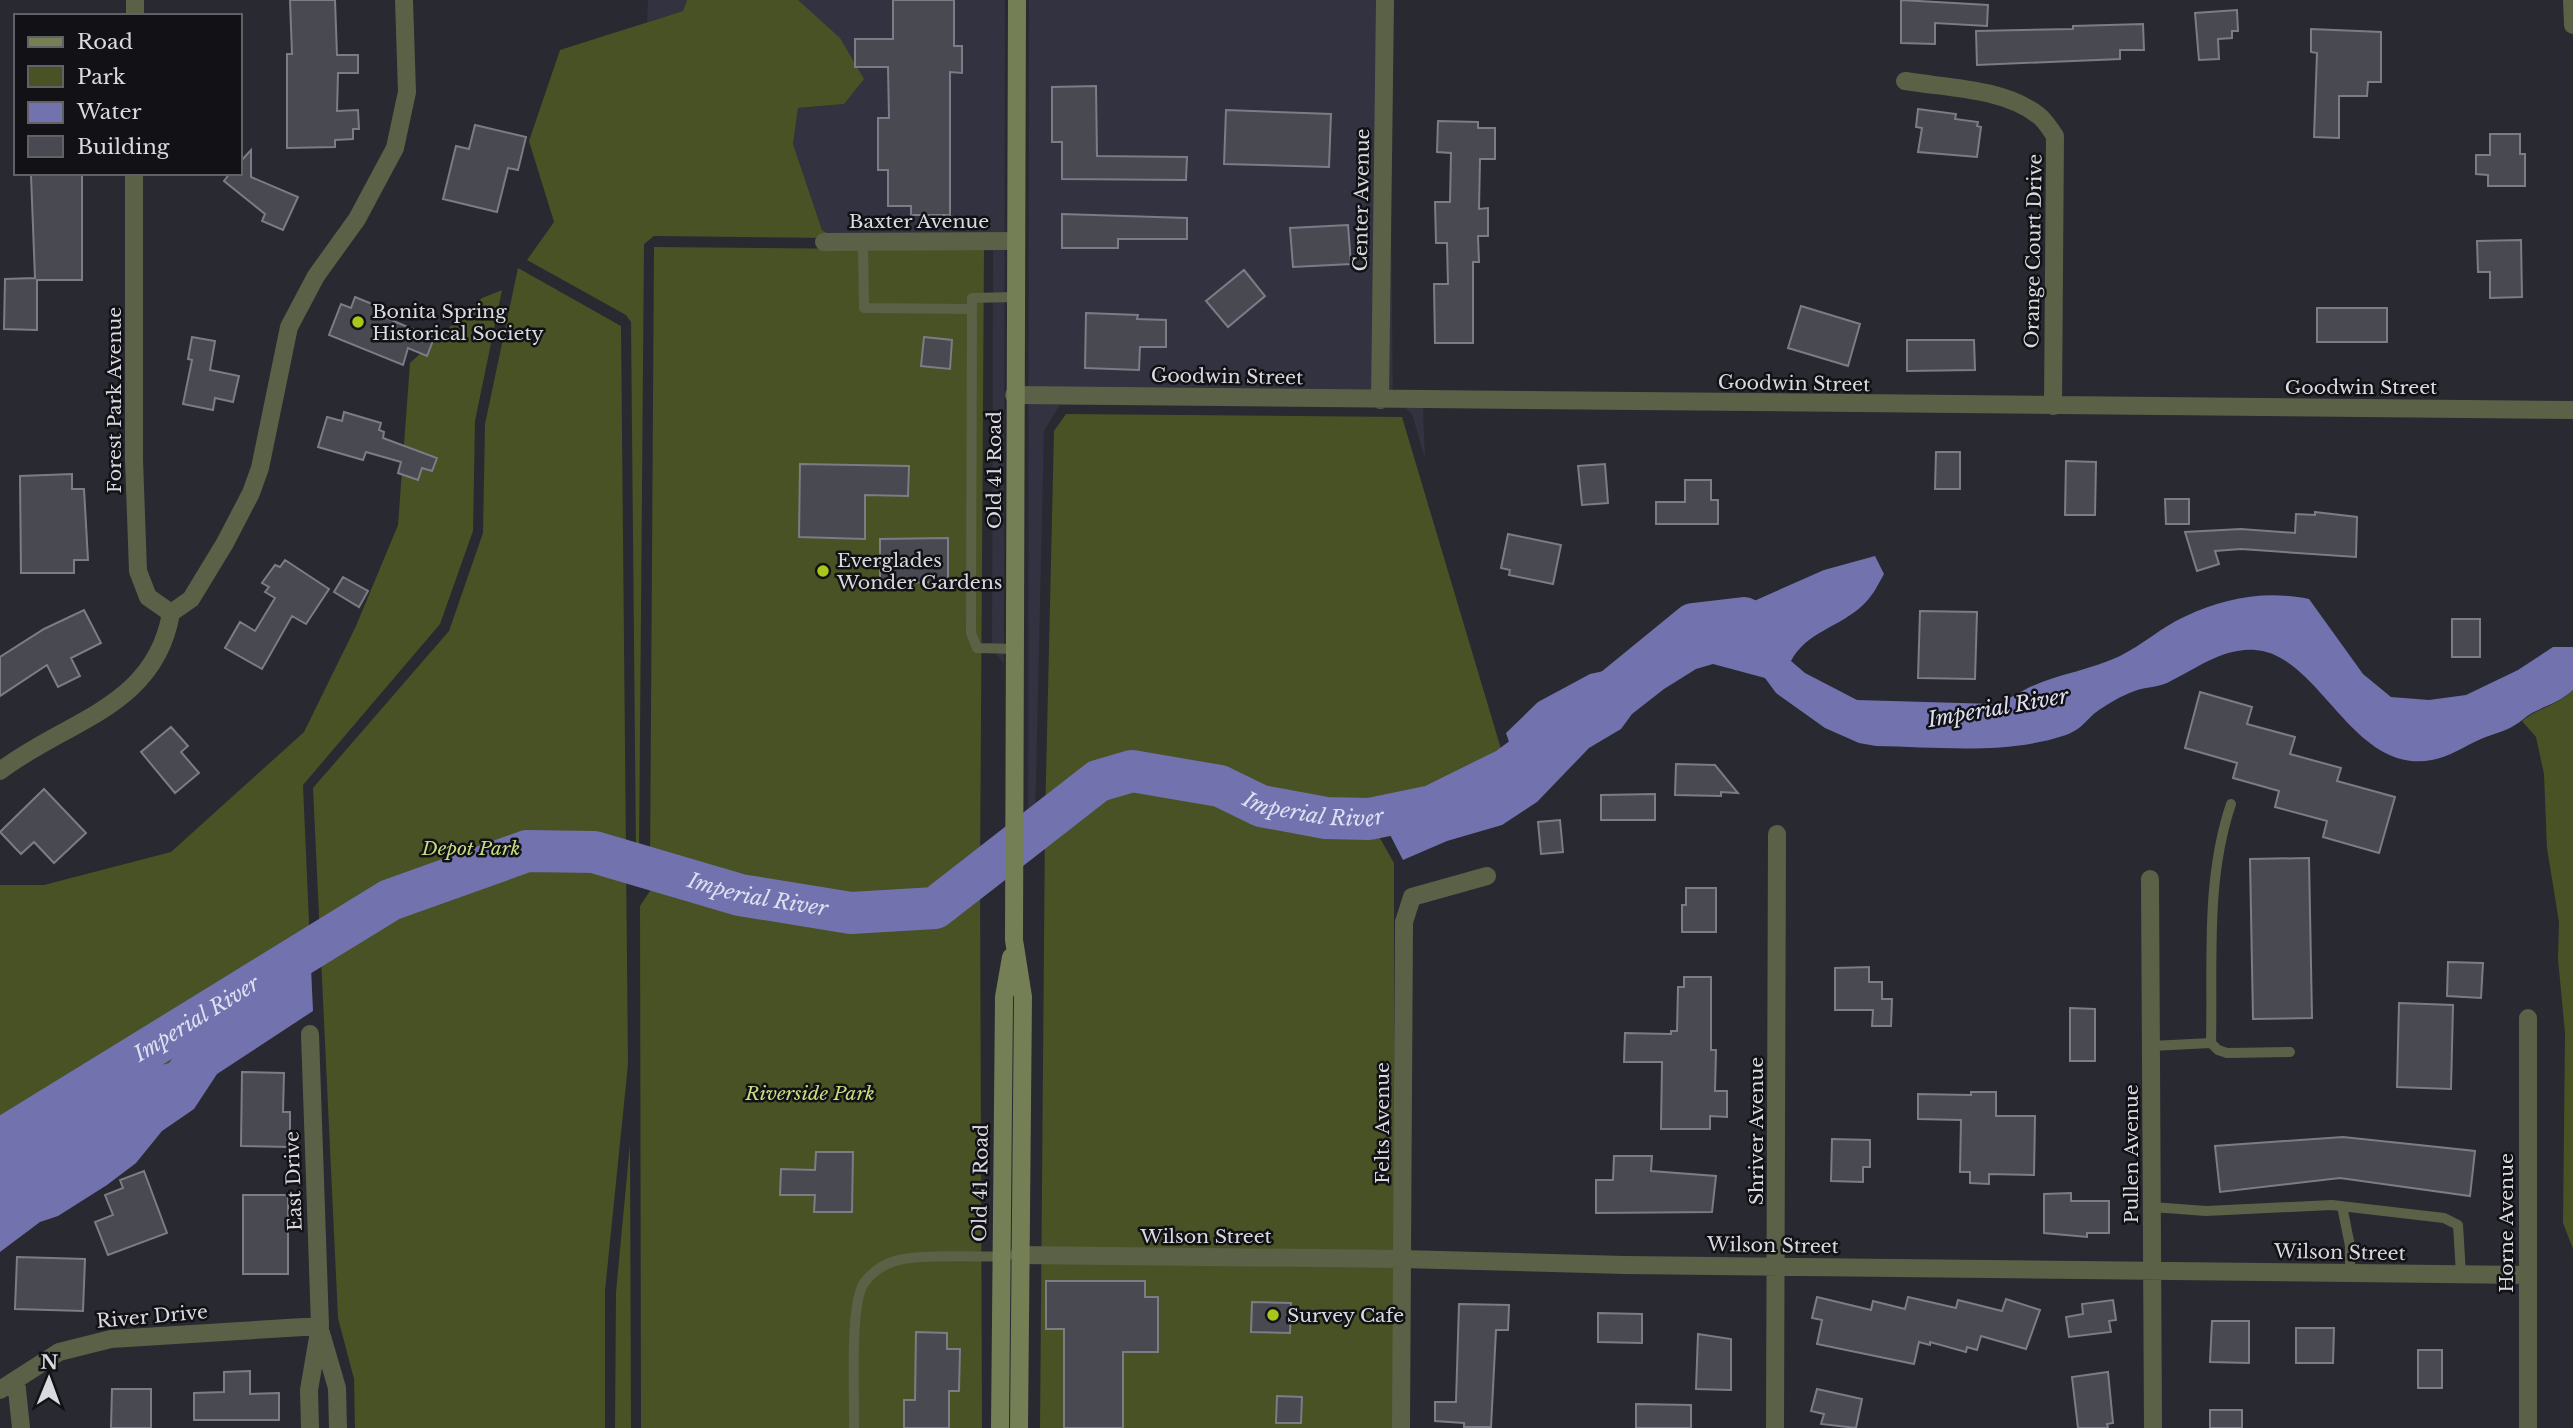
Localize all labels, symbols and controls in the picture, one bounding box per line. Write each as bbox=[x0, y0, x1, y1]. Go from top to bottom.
legend bbox=[14, 14, 242, 175]
text: Road bbox=[77, 29, 133, 55]
text: Park bbox=[77, 64, 126, 90]
text: Water bbox=[76, 99, 141, 125]
street label: Center Avenue bbox=[1349, 128, 1374, 272]
text: Building bbox=[77, 134, 170, 160]
street label: Orange Court Drive bbox=[2020, 153, 2047, 349]
street label: Baxter Avenue bbox=[849, 210, 989, 233]
place label: Bonita Spring Historical Society bbox=[372, 300, 544, 345]
street label: Forest Park Avenue bbox=[103, 307, 126, 493]
marker: Bonita Spring Historical Society bbox=[350, 314, 366, 330]
street label: Goodwin Street bbox=[1151, 364, 1304, 389]
street label: Goodwin Street bbox=[1718, 371, 1871, 396]
street label: Goodwin Street bbox=[2285, 376, 2438, 399]
street label: Old 41 Road bbox=[983, 411, 1006, 529]
place label: Everglades Wonder Gardens bbox=[836, 549, 1002, 594]
marker: Everglades Wonder Gardens bbox=[815, 563, 831, 579]
water label: Imperial River bbox=[1924, 683, 2072, 733]
water label: Imperial River bbox=[1238, 786, 1388, 833]
park label: Depot Park bbox=[421, 837, 520, 860]
water label: Imperial River bbox=[684, 867, 831, 922]
water label: Imperial River bbox=[128, 970, 265, 1068]
street label: Shriver Avenue bbox=[1745, 1057, 1768, 1205]
street label: Felts Avenue bbox=[1371, 1062, 1394, 1184]
park label: Riverside Park bbox=[744, 1082, 875, 1105]
street label: Pullen Avenue bbox=[2120, 1084, 2143, 1224]
street label: Old 41 Road bbox=[968, 1124, 993, 1242]
street label: East Drive bbox=[280, 1131, 307, 1231]
street label: Horne Avenue bbox=[2495, 1153, 2518, 1293]
street label: Wilson Street bbox=[1139, 1225, 1273, 1248]
street label: Wilson Street bbox=[1706, 1233, 1840, 1258]
street label: Wilson Street bbox=[2273, 1240, 2407, 1265]
street label: River Drive bbox=[95, 1300, 209, 1333]
place label: Survey Cafe bbox=[1287, 1304, 1404, 1327]
marker: Survey Cafe bbox=[1265, 1307, 1281, 1323]
north arrow bbox=[14, 1344, 84, 1414]
text: N bbox=[40, 1351, 59, 1374]

